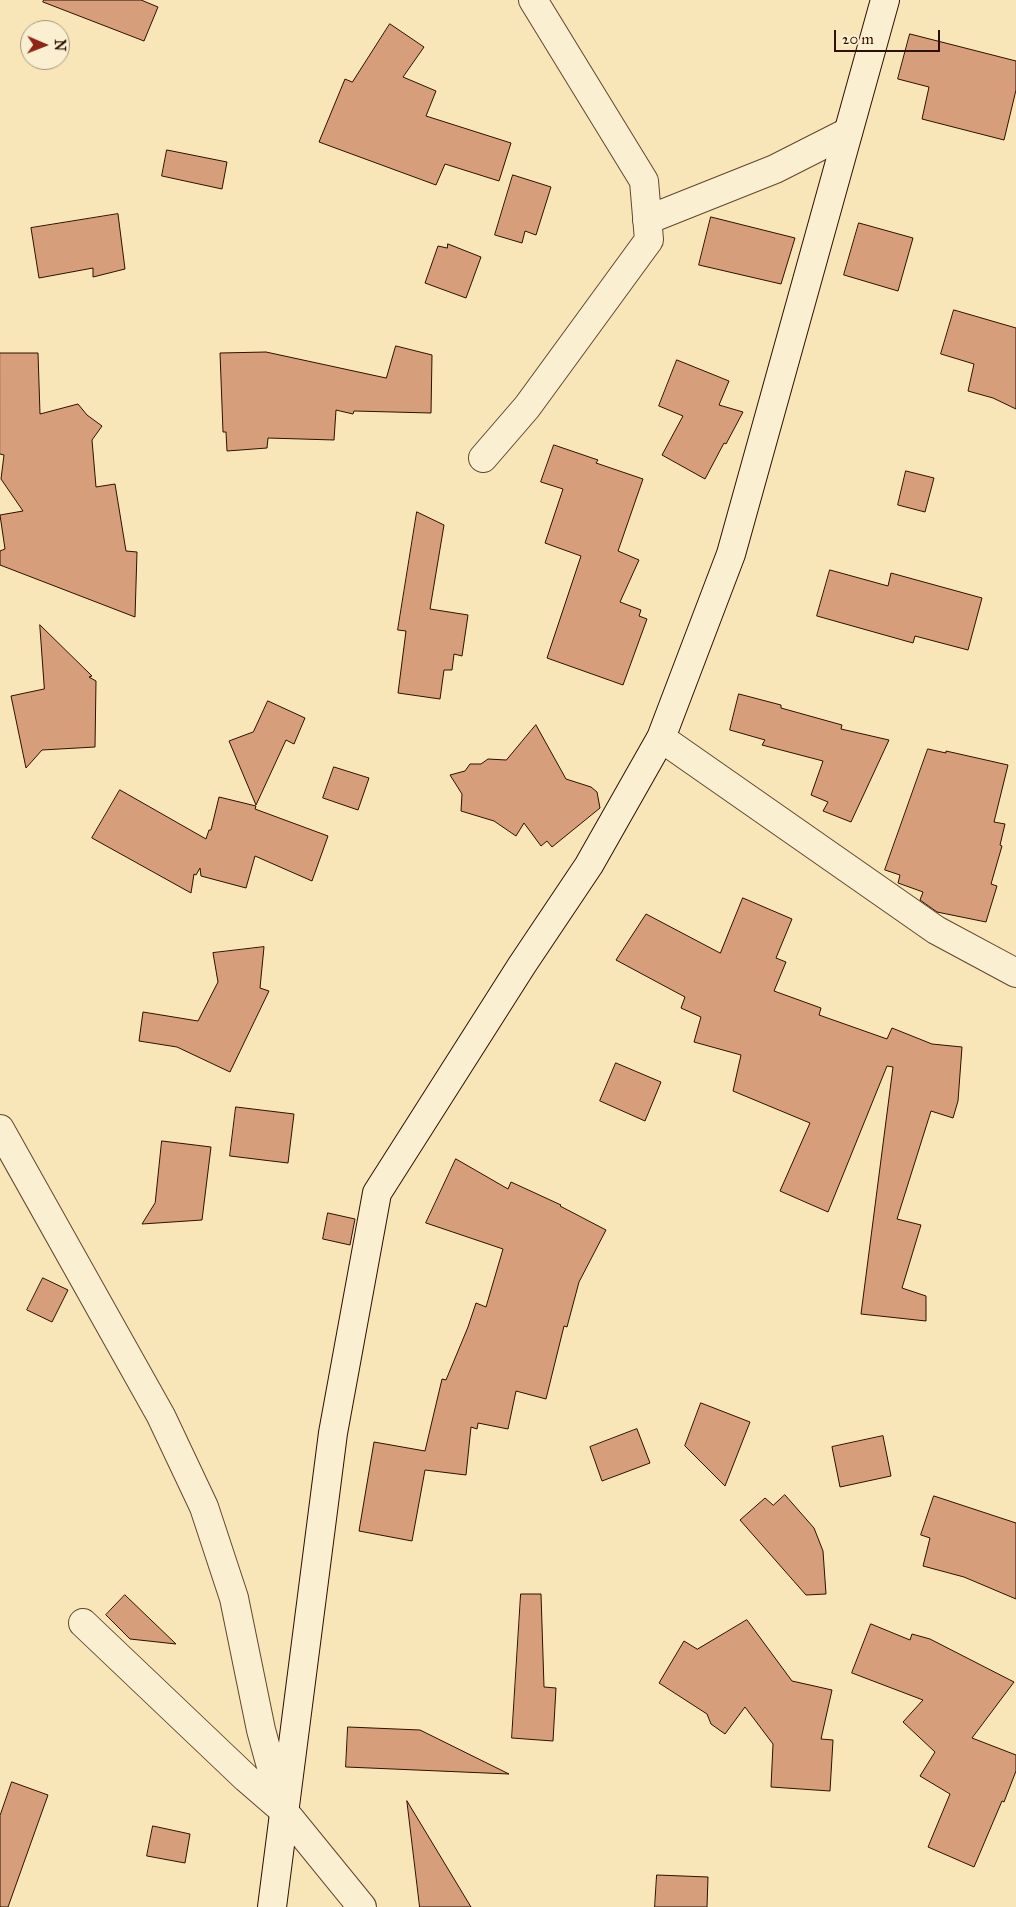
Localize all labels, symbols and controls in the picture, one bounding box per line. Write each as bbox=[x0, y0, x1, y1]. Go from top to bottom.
north arrow bbox=[20, 20, 70, 70]
scale bar bbox=[836, 20, 942, 52]
text: 20 m bbox=[842, 30, 874, 48]
text: N bbox=[51, 39, 68, 51]

